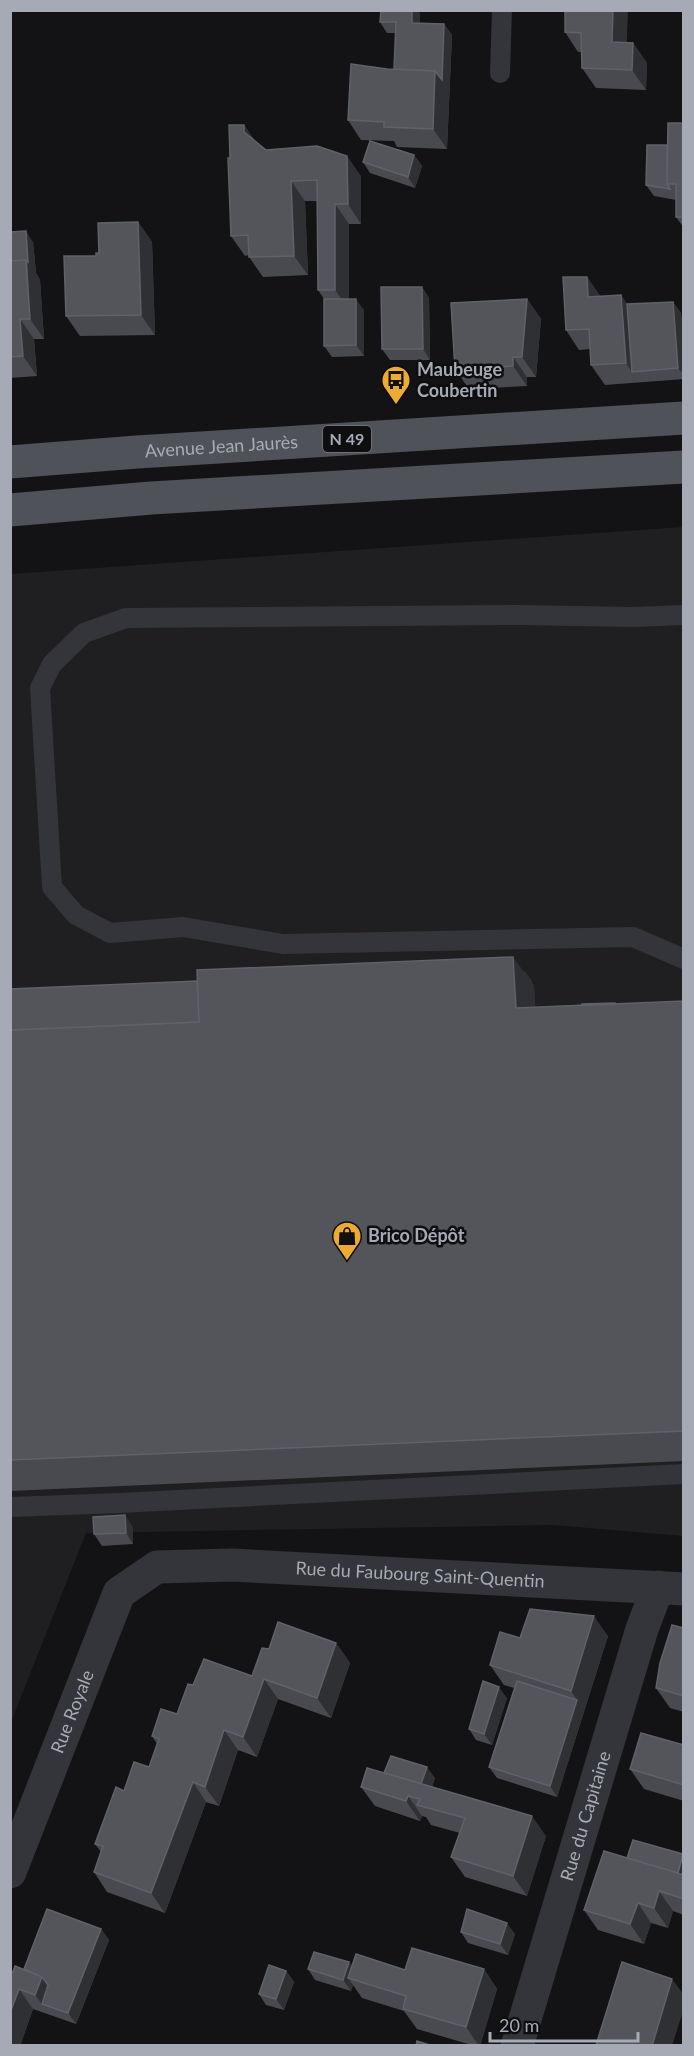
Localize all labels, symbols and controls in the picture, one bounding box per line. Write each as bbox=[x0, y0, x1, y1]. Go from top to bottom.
place label: Maubeuge Coubertin bbox=[417, 358, 502, 401]
bus stop icon: Maubeuge Coubertin bbox=[380, 364, 412, 406]
road number: N 49 bbox=[323, 426, 371, 452]
street label: Avenue Jean Jaurès bbox=[144, 430, 299, 461]
shop icon: Brico Dépôt bbox=[331, 1220, 363, 1262]
place label: Brico Dépôt bbox=[368, 1224, 465, 1246]
street label: Rue du Faubourg Saint-Quentin bbox=[295, 1556, 545, 1592]
street label: Rue Royale bbox=[45, 1667, 98, 1756]
street label: Rue du Capitaine bbox=[555, 1748, 615, 1883]
scale bar bbox=[490, 2005, 638, 2043]
text: 20 m bbox=[499, 2014, 539, 2036]

